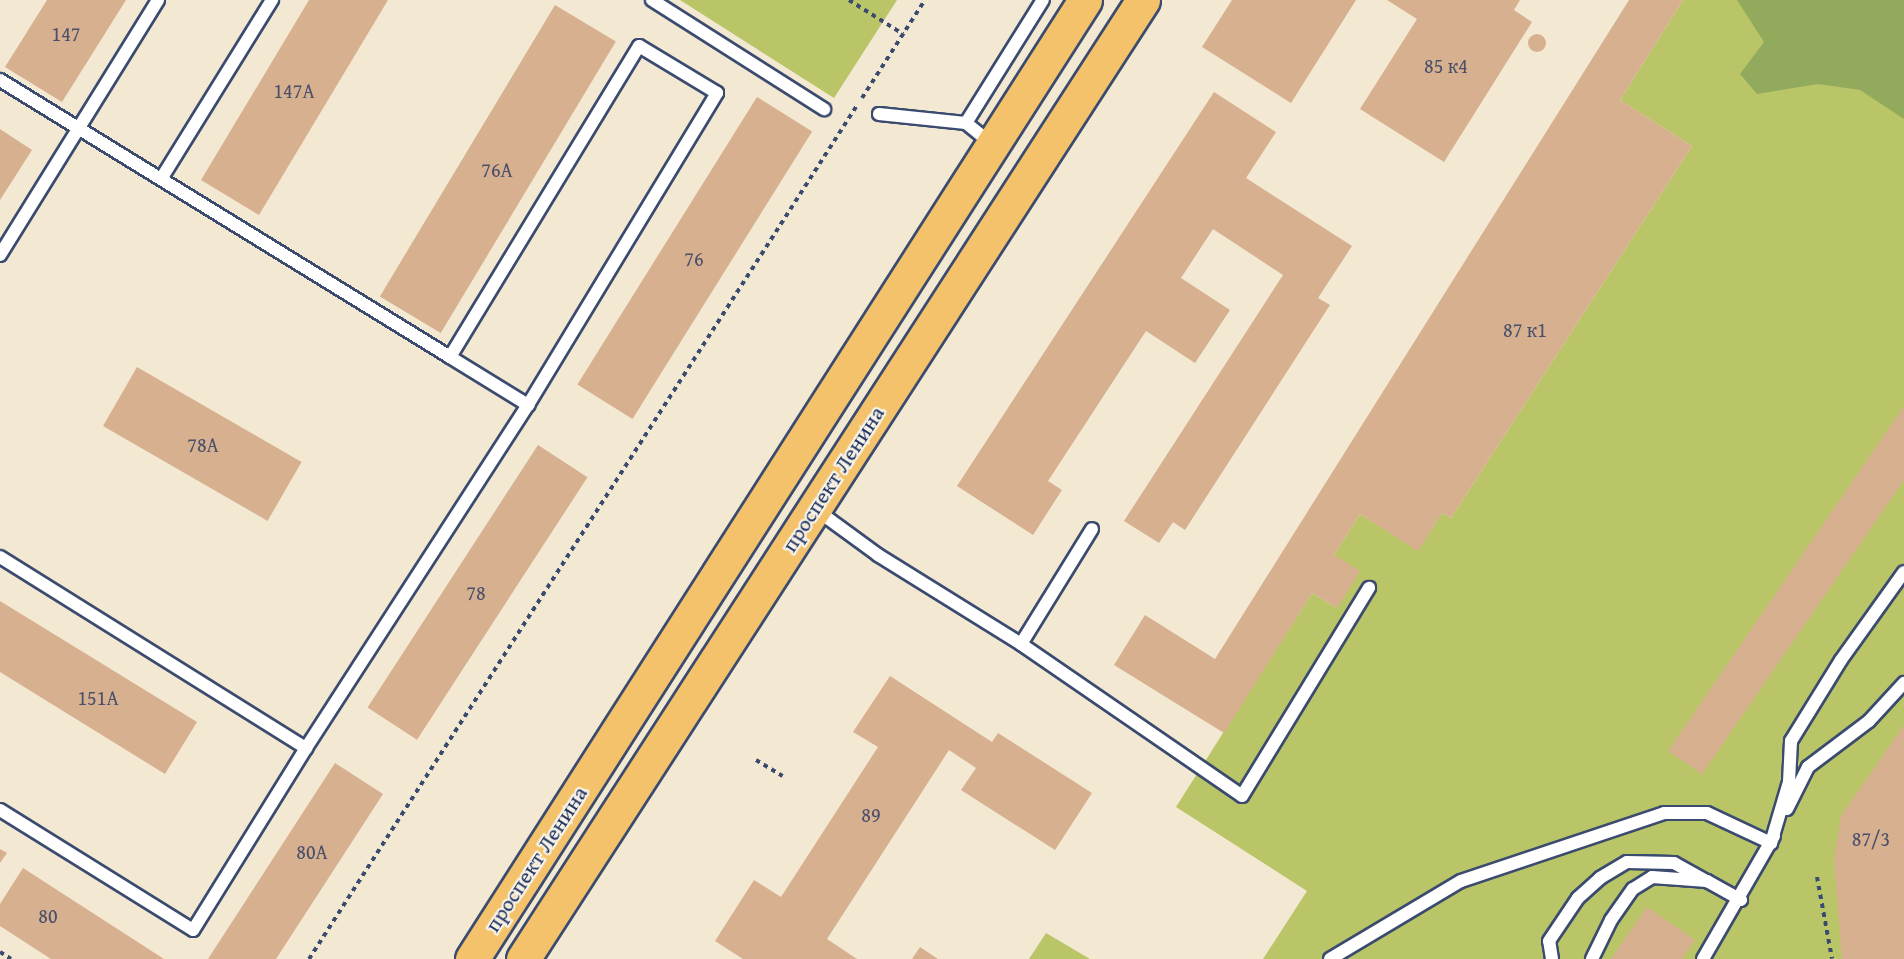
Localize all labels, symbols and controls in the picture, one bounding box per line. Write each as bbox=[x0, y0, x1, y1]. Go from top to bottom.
house number: 147 bbox=[52, 21, 80, 45]
house number: 85 к4 bbox=[1424, 53, 1468, 77]
house number: 147А bbox=[273, 78, 315, 102]
house number: 76А bbox=[481, 157, 513, 181]
house number: 76 bbox=[684, 246, 704, 270]
house number: 87 к1 bbox=[1503, 317, 1547, 341]
street label: проспект Ленина bbox=[776, 401, 890, 557]
house number: 78А bbox=[187, 432, 219, 456]
house number: 78 bbox=[466, 580, 486, 604]
house number: 151А bbox=[77, 685, 119, 709]
street label: проспект Ленина bbox=[479, 781, 593, 937]
house number: 89 bbox=[861, 802, 881, 826]
house number: 87/3 bbox=[1852, 826, 1890, 850]
house number: 80А bbox=[296, 839, 328, 863]
house number: 80 bbox=[38, 903, 58, 927]

